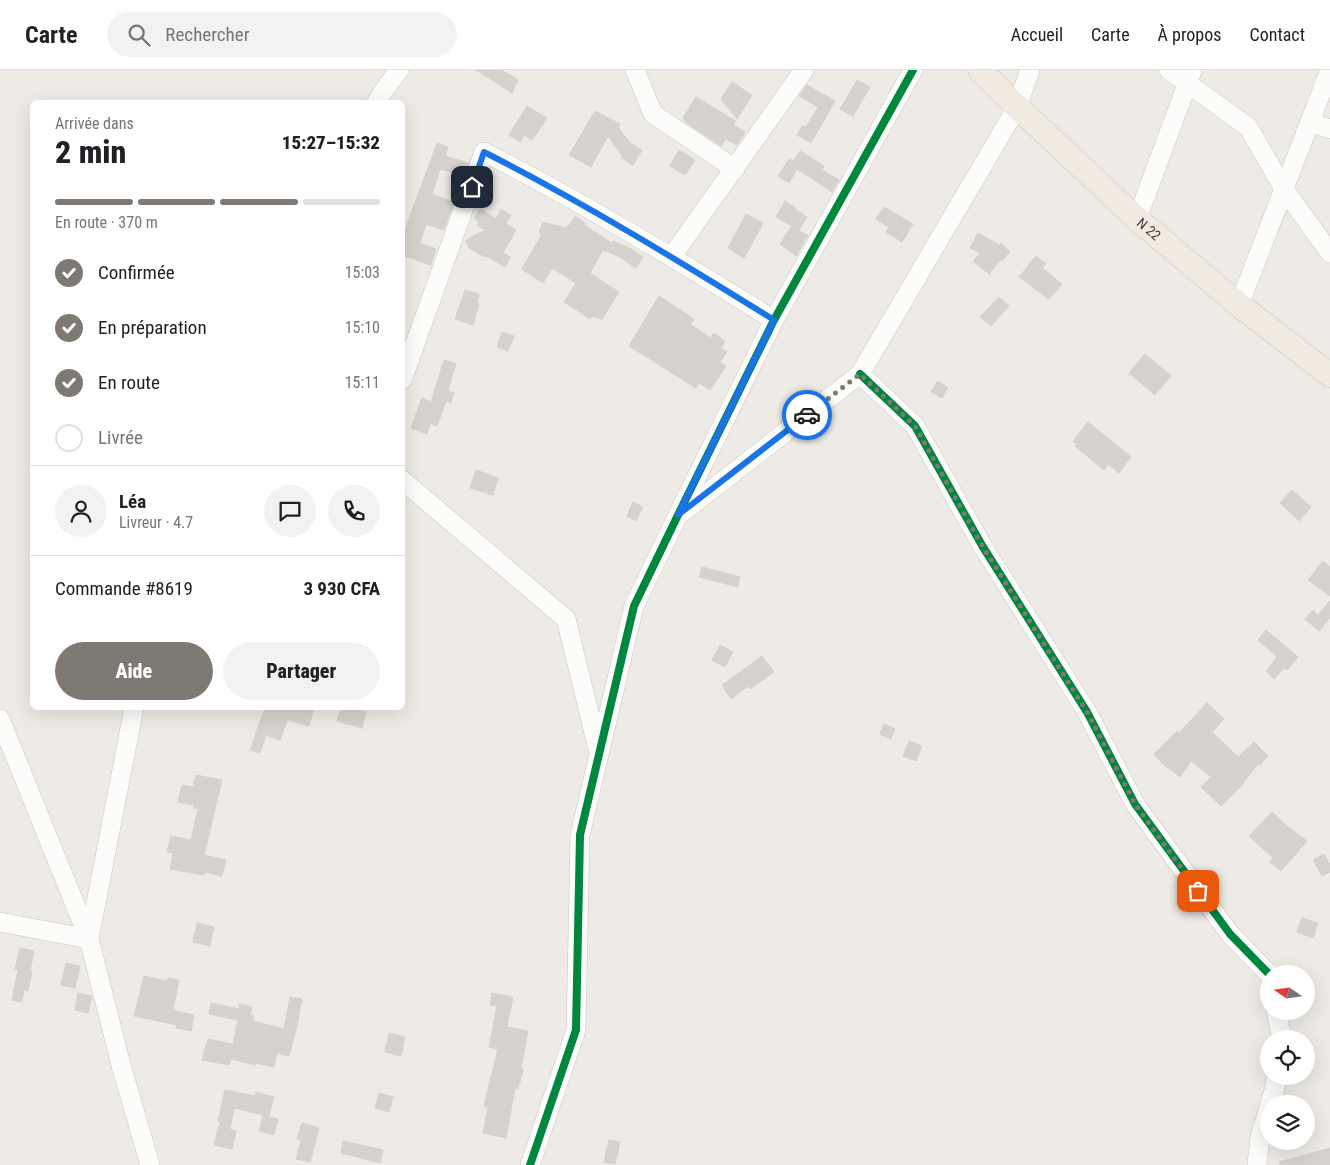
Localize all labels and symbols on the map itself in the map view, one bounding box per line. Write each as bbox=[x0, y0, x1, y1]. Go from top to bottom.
pin bbox=[451, 166, 493, 208]
street label: N 22 bbox=[1134, 215, 1164, 243]
courier bbox=[782, 390, 832, 440]
pin bbox=[1177, 870, 1219, 912]
north arrow bbox=[1260, 965, 1315, 1020]

